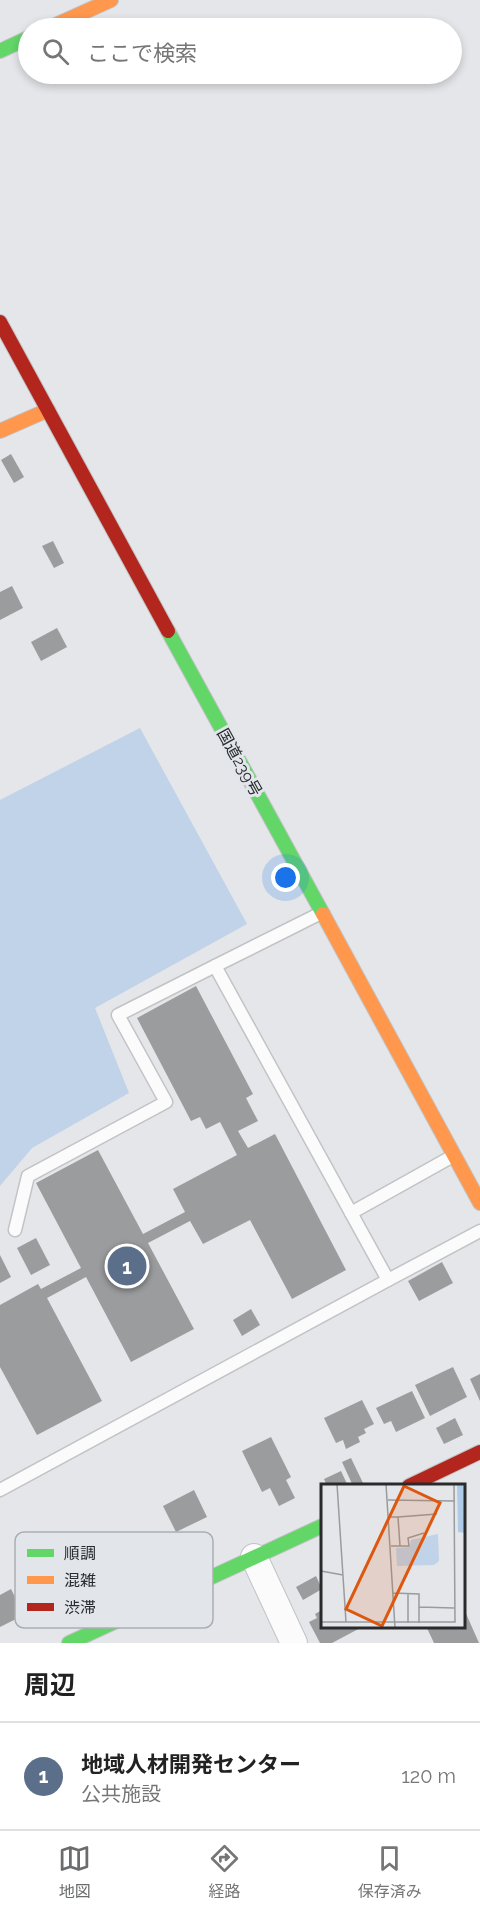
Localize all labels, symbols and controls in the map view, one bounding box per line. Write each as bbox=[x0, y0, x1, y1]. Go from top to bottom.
search box bbox=[18, 18, 462, 84]
icon: search bbox=[39, 35, 72, 68]
text: ここで検索 bbox=[87, 40, 197, 66]
street label: 国道239号 bbox=[213, 725, 266, 799]
your location bbox=[271, 863, 300, 892]
pin: 1 bbox=[108, 1244, 146, 1288]
inset map bbox=[321, 1484, 465, 1628]
legend bbox=[15, 1532, 213, 1628]
text: 順調 bbox=[64, 1544, 96, 1563]
text: 混雑 bbox=[64, 1571, 96, 1590]
text: 渋滞 bbox=[64, 1598, 96, 1617]
text: 周辺 bbox=[24, 1670, 76, 1700]
text: 地域人材開発センター bbox=[81, 1751, 301, 1777]
text: 1 bbox=[39, 1764, 48, 1788]
text: 120 m bbox=[401, 1764, 456, 1788]
text: 公共施設 bbox=[81, 1782, 161, 1806]
tab: 地図 bbox=[58, 1842, 91, 1902]
tab: 経路 bbox=[208, 1842, 241, 1902]
tab: 保存済み bbox=[358, 1842, 422, 1902]

